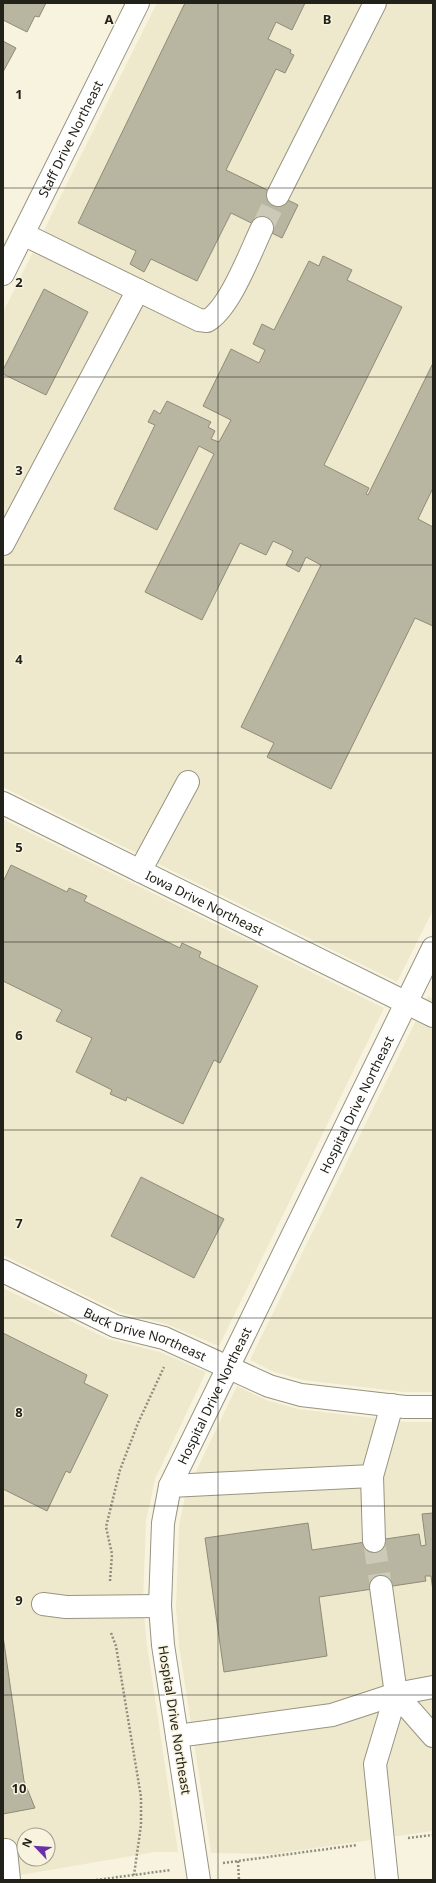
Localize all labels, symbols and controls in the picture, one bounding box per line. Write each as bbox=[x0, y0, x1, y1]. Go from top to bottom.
text: A bbox=[105, 10, 114, 28]
text: B bbox=[323, 10, 331, 28]
street label: Staff Drive Northeast bbox=[34, 77, 107, 200]
text: 1 bbox=[15, 85, 23, 103]
text: 2 bbox=[15, 273, 23, 291]
text: 3 bbox=[15, 461, 23, 479]
text: 4 bbox=[15, 650, 23, 668]
text: 5 bbox=[15, 838, 23, 856]
street label: Iowa Drive Northeast bbox=[142, 866, 267, 940]
text: 6 bbox=[15, 1026, 23, 1044]
street label: Hospital Drive Northeast bbox=[315, 1033, 398, 1176]
text: 7 bbox=[15, 1214, 23, 1232]
street label: Buck Drive Northeast bbox=[81, 1303, 210, 1365]
street label: Hospital Drive Northeast bbox=[173, 1324, 255, 1468]
text: 8 bbox=[15, 1403, 23, 1421]
text: 9 bbox=[15, 1591, 23, 1609]
street label: Hospital Drive Northeast bbox=[154, 1644, 196, 1796]
text: 10 bbox=[12, 1779, 26, 1797]
north arrow bbox=[16, 1827, 56, 1867]
text: N bbox=[18, 1835, 35, 1850]

